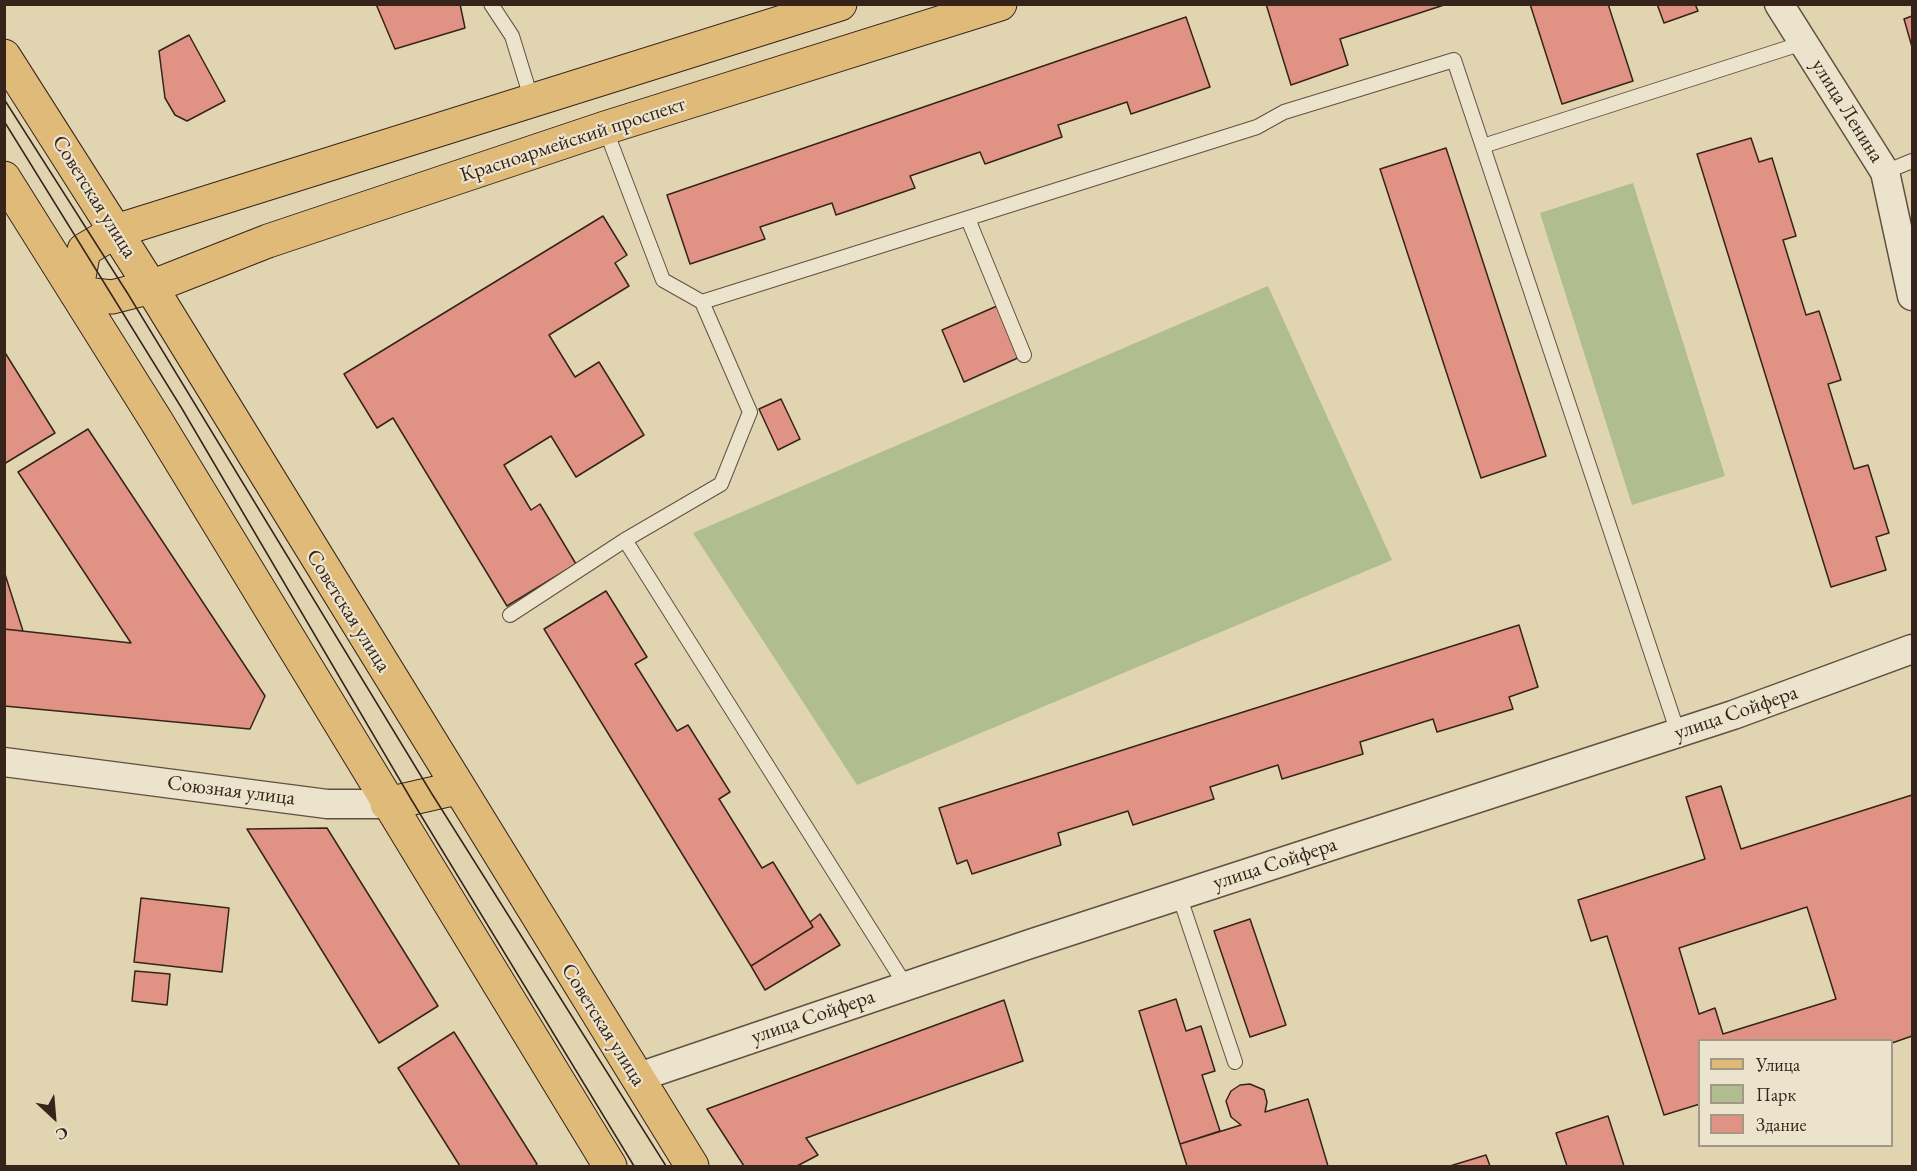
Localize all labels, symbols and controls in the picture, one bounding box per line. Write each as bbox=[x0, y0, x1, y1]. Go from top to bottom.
street label: улица Ленина bbox=[1805, 54, 1889, 168]
street label: Красноармейский проспект bbox=[457, 92, 689, 188]
street label: Советская улица bbox=[46, 131, 142, 263]
street label: Советская улица bbox=[300, 545, 396, 677]
street label: улица Сойфера bbox=[1671, 680, 1801, 746]
street label: Союзная улица bbox=[166, 771, 296, 811]
street label: улица Сойфера bbox=[1210, 832, 1340, 896]
street label: Советская улица bbox=[555, 959, 651, 1091]
street label: улица Сойфера bbox=[748, 984, 878, 1050]
legend bbox=[1698, 1039, 1893, 1147]
text: Улица bbox=[1756, 1053, 1800, 1076]
text: Парк bbox=[1756, 1083, 1796, 1106]
north arrow bbox=[24, 1087, 84, 1147]
text: Здание bbox=[1756, 1113, 1806, 1136]
text: С bbox=[52, 1122, 72, 1146]

